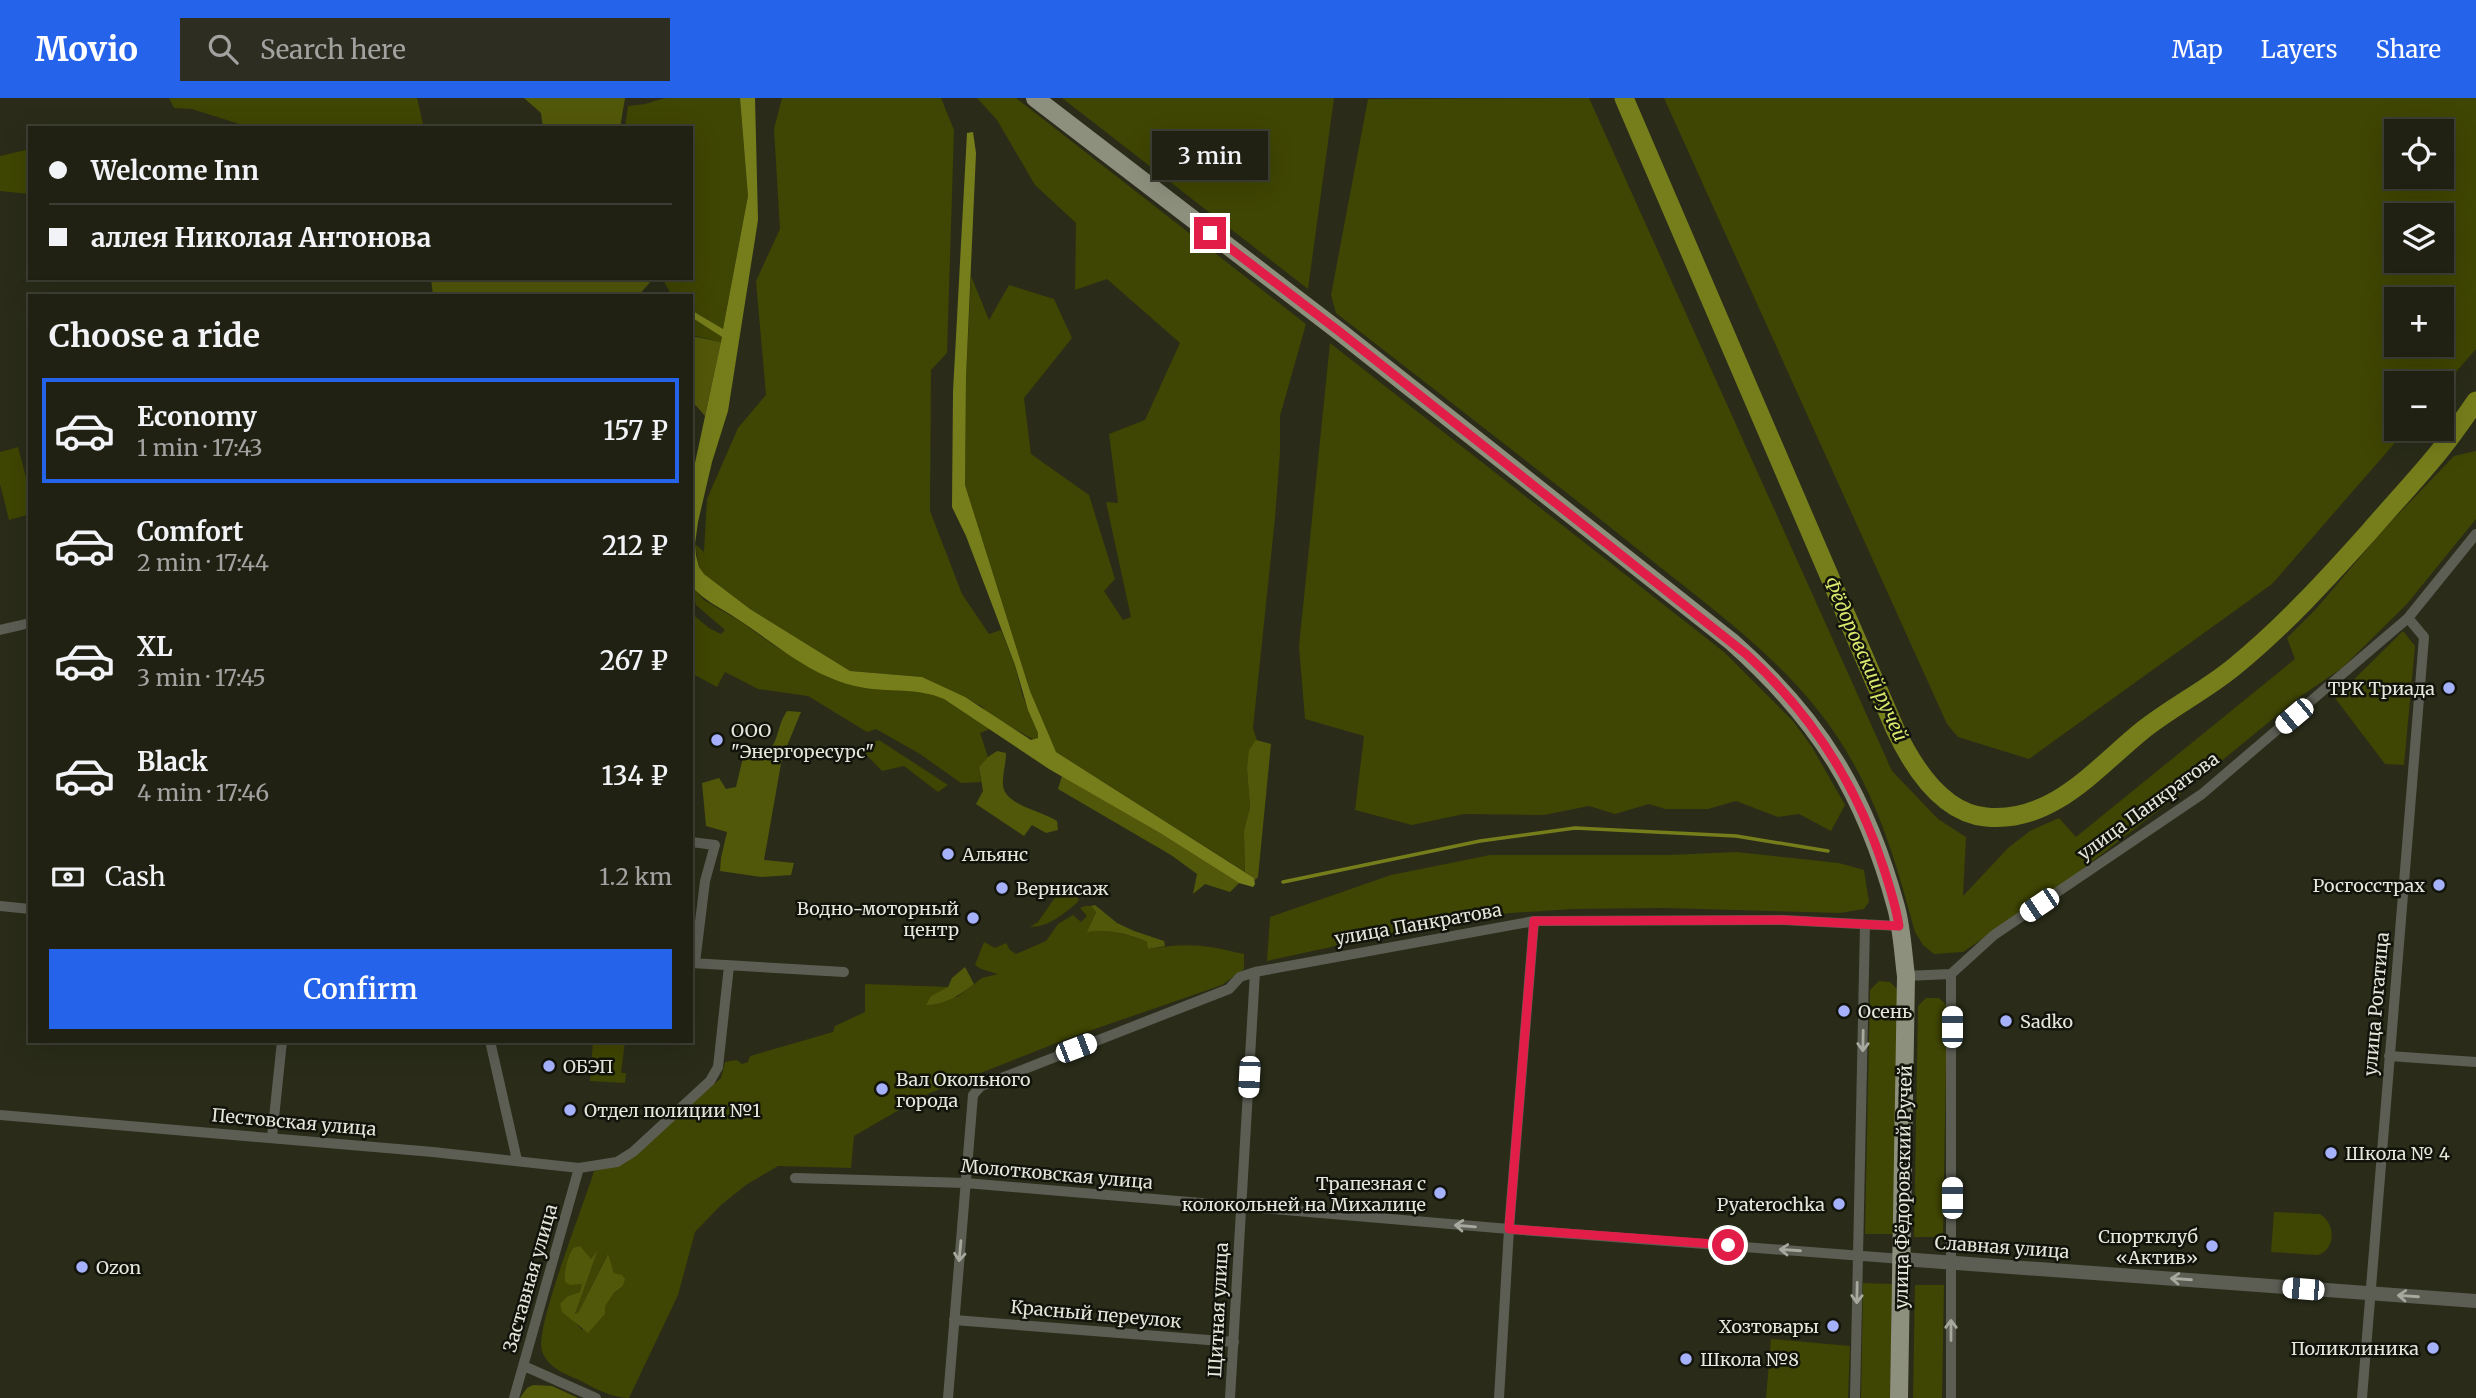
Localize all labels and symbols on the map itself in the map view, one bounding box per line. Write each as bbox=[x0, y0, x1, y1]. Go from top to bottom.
callout: 3 min bbox=[1152, 131, 1268, 180]
route end bbox=[1194, 217, 1226, 249]
water label: Фёдоровский ручей bbox=[1819, 573, 1913, 745]
place label: ТРК Триада bbox=[2328, 677, 2435, 700]
marker: ТРК Триада bbox=[2441, 680, 2457, 696]
car bbox=[2272, 694, 2317, 738]
place label: ООО "Энергоресурс" bbox=[731, 719, 874, 763]
marker: ООО "Энергоресурс" bbox=[709, 732, 725, 748]
street label: улица Панкратова bbox=[2073, 747, 2224, 865]
place label: Альянс bbox=[961, 843, 1028, 866]
marker: Альянс bbox=[940, 846, 956, 862]
place label: Росгосстрах bbox=[2313, 874, 2425, 897]
place label: Вернисаж bbox=[1016, 877, 1109, 900]
marker: Росгосстрах bbox=[2431, 877, 2447, 893]
marker: Вернисаж bbox=[994, 880, 1010, 896]
car bbox=[2016, 885, 2063, 925]
place label: Водно-моторный центр bbox=[797, 897, 959, 941]
street label: улица Панкратова bbox=[1333, 898, 1504, 950]
marker: Водно-моторный центр bbox=[965, 910, 981, 926]
street label: улица Рогатица bbox=[2358, 931, 2394, 1077]
place label: Осень bbox=[1858, 1000, 1912, 1023]
marker: Осень bbox=[1836, 1003, 1852, 1019]
car bbox=[1942, 1006, 1963, 1048]
place label: Sadko bbox=[2020, 1010, 2073, 1033]
marker: Sadko bbox=[1998, 1013, 2014, 1029]
one-way arrow bbox=[1856, 1030, 1869, 1053]
car bbox=[1053, 1031, 1100, 1065]
place label: ОБЭП bbox=[563, 1055, 613, 1078]
car bbox=[1238, 1055, 1261, 1099]
marker: ОБЭП bbox=[541, 1058, 557, 1074]
street label: улица Фёдоровский Ручей bbox=[1889, 1065, 1917, 1309]
place label: Вал Окольного города bbox=[896, 1068, 1031, 1112]
marker: Вал Окольного города bbox=[874, 1081, 890, 1097]
place label: Отдел полиции №1 bbox=[584, 1099, 761, 1122]
marker: Отдел полиции №1 bbox=[562, 1102, 578, 1118]
street label: Пестовская улица bbox=[211, 1103, 378, 1141]
place label: Школа № 4 bbox=[2345, 1142, 2450, 1165]
marker: Школа № 4 bbox=[2323, 1145, 2339, 1161]
street label: Молотковская улица bbox=[960, 1154, 1154, 1194]
place label: Трапезная с колокольней на Михалице bbox=[1182, 1172, 1426, 1216]
car bbox=[1942, 1177, 1963, 1219]
marker: Трапезная с колокольней на Михалице bbox=[1432, 1185, 1448, 1201]
place label: Pyaterochka bbox=[1717, 1193, 1825, 1216]
marker: Pyaterochka bbox=[1831, 1196, 1847, 1212]
street label: Заставная улица bbox=[498, 1201, 562, 1355]
one-way arrow bbox=[1454, 1219, 1477, 1232]
place label: Спортклуб «Актив» bbox=[2098, 1225, 2198, 1269]
route start bbox=[1712, 1229, 1744, 1261]
street label: Славная улица bbox=[1934, 1231, 2071, 1263]
marker: Спортклуб «Актив» bbox=[2204, 1238, 2220, 1254]
one-way arrow bbox=[953, 1240, 966, 1262]
street label: Щитная улица bbox=[1203, 1241, 1233, 1378]
one-way arrow bbox=[1779, 1243, 1802, 1256]
place label: Ozon bbox=[96, 1256, 141, 1279]
marker: Ozon bbox=[74, 1259, 90, 1275]
one-way arrow bbox=[2170, 1272, 2193, 1285]
car bbox=[2282, 1277, 2325, 1301]
one-way arrow bbox=[1851, 1282, 1864, 1305]
one-way arrow bbox=[2397, 1290, 2420, 1303]
street label: Красный переулок bbox=[1010, 1295, 1183, 1333]
place label: Хозтовары bbox=[1719, 1315, 1819, 1338]
marker: Хозтовары bbox=[1825, 1318, 1841, 1334]
one-way arrow bbox=[1944, 1319, 1958, 1342]
place label: Поликлиника bbox=[2291, 1337, 2419, 1360]
marker: Поликлиника bbox=[2425, 1340, 2441, 1356]
place label: Школа №8 bbox=[1700, 1348, 1799, 1371]
marker: Школа №8 bbox=[1678, 1351, 1694, 1367]

